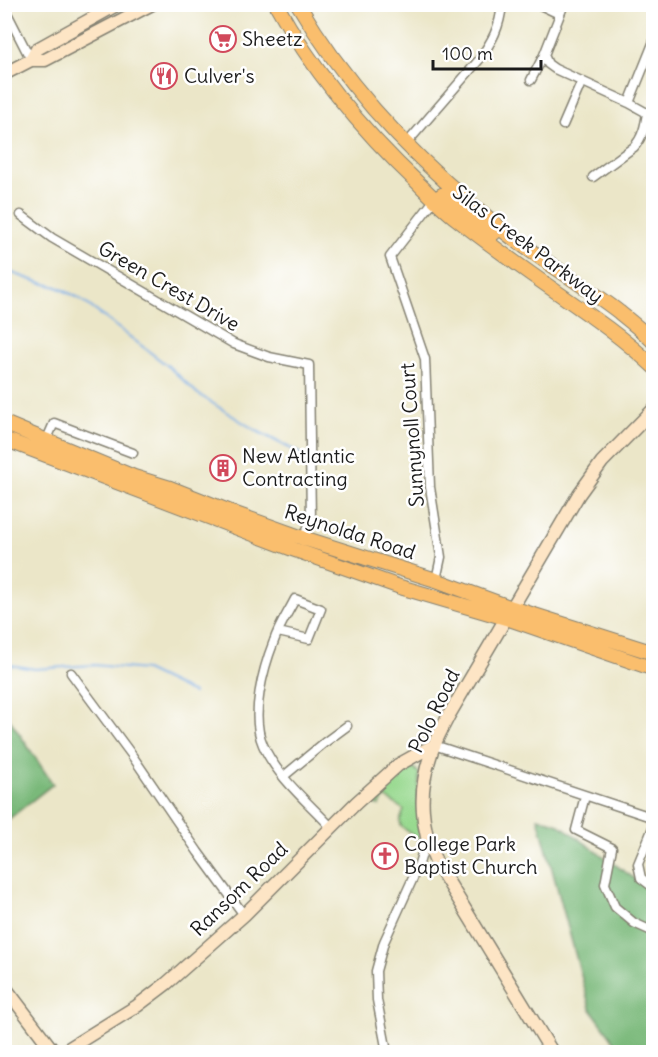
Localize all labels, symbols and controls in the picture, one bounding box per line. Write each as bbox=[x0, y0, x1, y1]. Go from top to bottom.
supermarket icon: Sheetz bbox=[208, 24, 238, 54]
place label: Sheetz bbox=[242, 26, 303, 51]
scale bar bbox=[433, 33, 541, 71]
text: 100 m bbox=[442, 42, 493, 65]
restaurant icon: Culver's bbox=[149, 61, 179, 91]
place label: Culver's bbox=[184, 63, 255, 88]
street label: Silas Creek Parkway bbox=[448, 179, 609, 308]
street label: Green Crest Drive bbox=[94, 235, 244, 336]
street label: Sunnynoll Court bbox=[394, 362, 429, 508]
place label: New Atlantic Contracting bbox=[242, 443, 355, 491]
building icon: New Atlantic Contracting bbox=[208, 453, 238, 483]
street label: Reynolda Road bbox=[281, 499, 419, 565]
street label: Polo Road bbox=[403, 665, 465, 757]
place label: College Park Baptist Church bbox=[404, 831, 538, 879]
street label: Ransom Road bbox=[185, 836, 293, 941]
church icon: College Park Baptist Church bbox=[370, 841, 400, 871]

